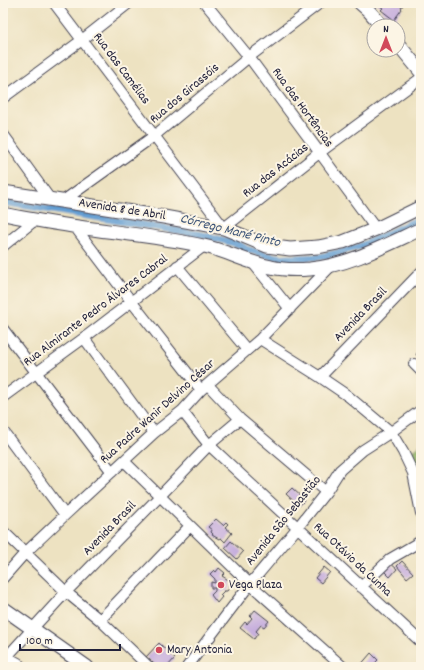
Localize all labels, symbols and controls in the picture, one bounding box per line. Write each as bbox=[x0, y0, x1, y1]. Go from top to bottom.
north arrow bbox=[366, 18, 406, 58]
text: N bbox=[383, 22, 389, 38]
street label: Rua das Camélias bbox=[88, 29, 154, 109]
street label: Rua dos Girassóis bbox=[146, 59, 224, 129]
street label: Rua das Hortências bbox=[267, 64, 337, 152]
street label: Rua das Acácias bbox=[239, 139, 313, 203]
street label: Avenida 8 de Abril bbox=[77, 194, 167, 226]
water label: Córrego Mané Pinto bbox=[178, 209, 283, 253]
street label: Rua Almirante Pedro Álvares Cabral bbox=[20, 250, 172, 372]
street label: Avenida Brasil bbox=[330, 283, 392, 347]
street label: Rua Padre Wanir Delvino César bbox=[96, 355, 220, 469]
street label: Avenida São Sebastião bbox=[242, 472, 326, 570]
street label: Avenida Brasil bbox=[79, 497, 141, 561]
street label: Rua Otávio da Cunha bbox=[308, 518, 396, 602]
place label: Vega Plaza bbox=[229, 576, 283, 595]
marker: Vega Plaza bbox=[216, 580, 226, 590]
scale bar bbox=[20, 626, 120, 652]
text: 100 m bbox=[26, 633, 53, 650]
place label: Mary Antonia bbox=[167, 641, 233, 660]
marker: Mary Antonia bbox=[154, 645, 164, 655]

